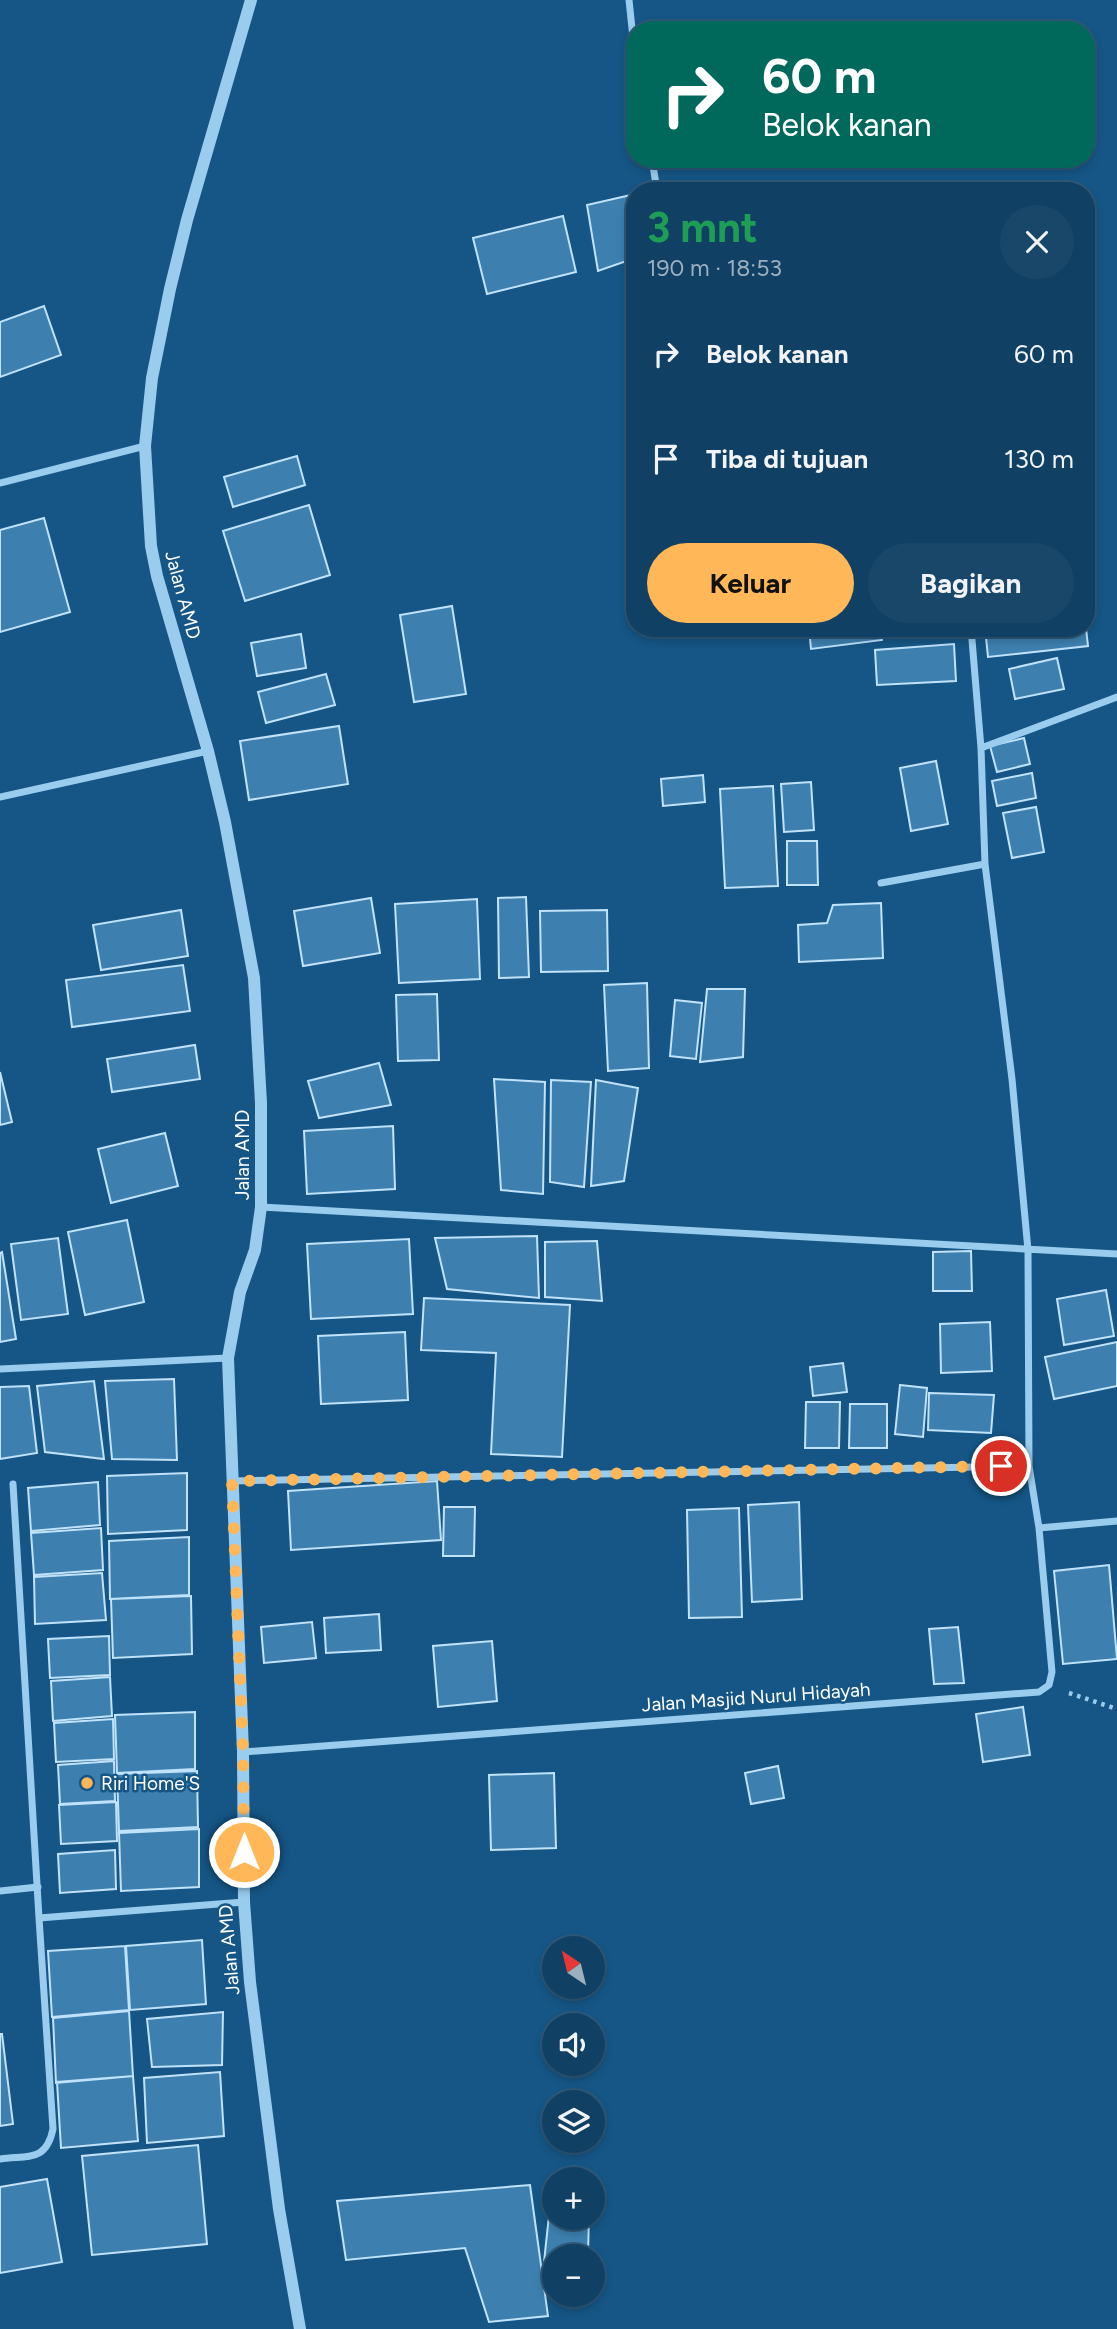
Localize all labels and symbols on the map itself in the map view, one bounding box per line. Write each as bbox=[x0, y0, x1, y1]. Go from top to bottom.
street label: Jalan AMD bbox=[160, 548, 206, 642]
street label: Jalan AMD bbox=[231, 1110, 254, 1200]
pin bbox=[971, 1436, 1031, 1496]
street label: Jalan Masjid Nurul Hidayah bbox=[641, 1678, 871, 1716]
place label: Riri Home'S bbox=[101, 1772, 200, 1795]
marker: Riri Home'S bbox=[79, 1775, 95, 1791]
position arrow bbox=[207, 1815, 281, 1889]
street label: Jalan AMD bbox=[214, 1904, 244, 1996]
north arrow bbox=[542, 1936, 606, 1998]

